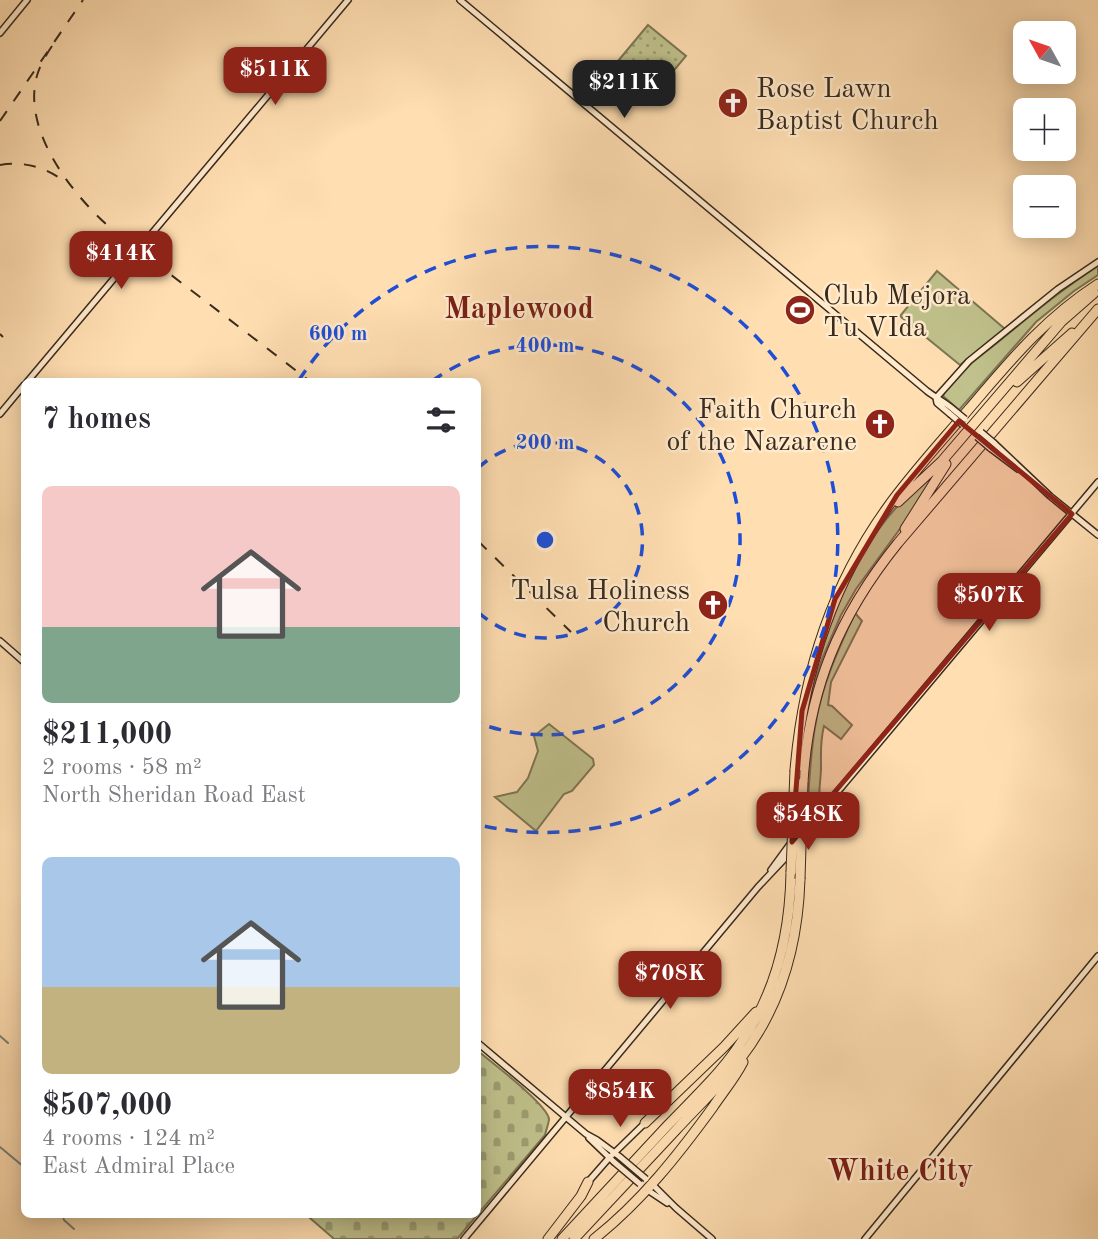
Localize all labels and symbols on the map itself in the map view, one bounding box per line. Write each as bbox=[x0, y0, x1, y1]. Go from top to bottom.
north arrow bbox=[1013, 21, 1076, 84]
pin: $511K bbox=[226, 48, 324, 107]
pin: $211K bbox=[575, 60, 673, 120]
place label: Rose Lawn Baptist Church bbox=[756, 76, 939, 136]
church icon: Rose Lawn Baptist Church bbox=[716, 86, 750, 120]
pin: $414K bbox=[72, 232, 170, 291]
place label: Club Mejora Tu VIda bbox=[823, 283, 971, 343]
sports icon: Club Mejora Tu VIda bbox=[783, 293, 817, 327]
district label: Maplewood bbox=[444, 295, 594, 325]
text: 600 m bbox=[308, 324, 368, 345]
text: 400 m bbox=[515, 336, 575, 357]
place label: Faith Church of the Nazarene bbox=[666, 397, 857, 457]
church icon: Faith Church of the Nazarene bbox=[863, 407, 897, 441]
text: 200 m bbox=[515, 433, 575, 454]
centre of rings bbox=[533, 528, 557, 552]
pin: $507K bbox=[940, 574, 1038, 633]
place label: Tulsa Holiness Church bbox=[510, 578, 690, 638]
church icon: Tulsa Holiness Church bbox=[696, 588, 730, 622]
pin: $548K bbox=[759, 792, 857, 852]
pin: $708K bbox=[621, 951, 719, 1011]
pin: $854K bbox=[571, 1070, 669, 1129]
district label: White City bbox=[827, 1157, 973, 1187]

